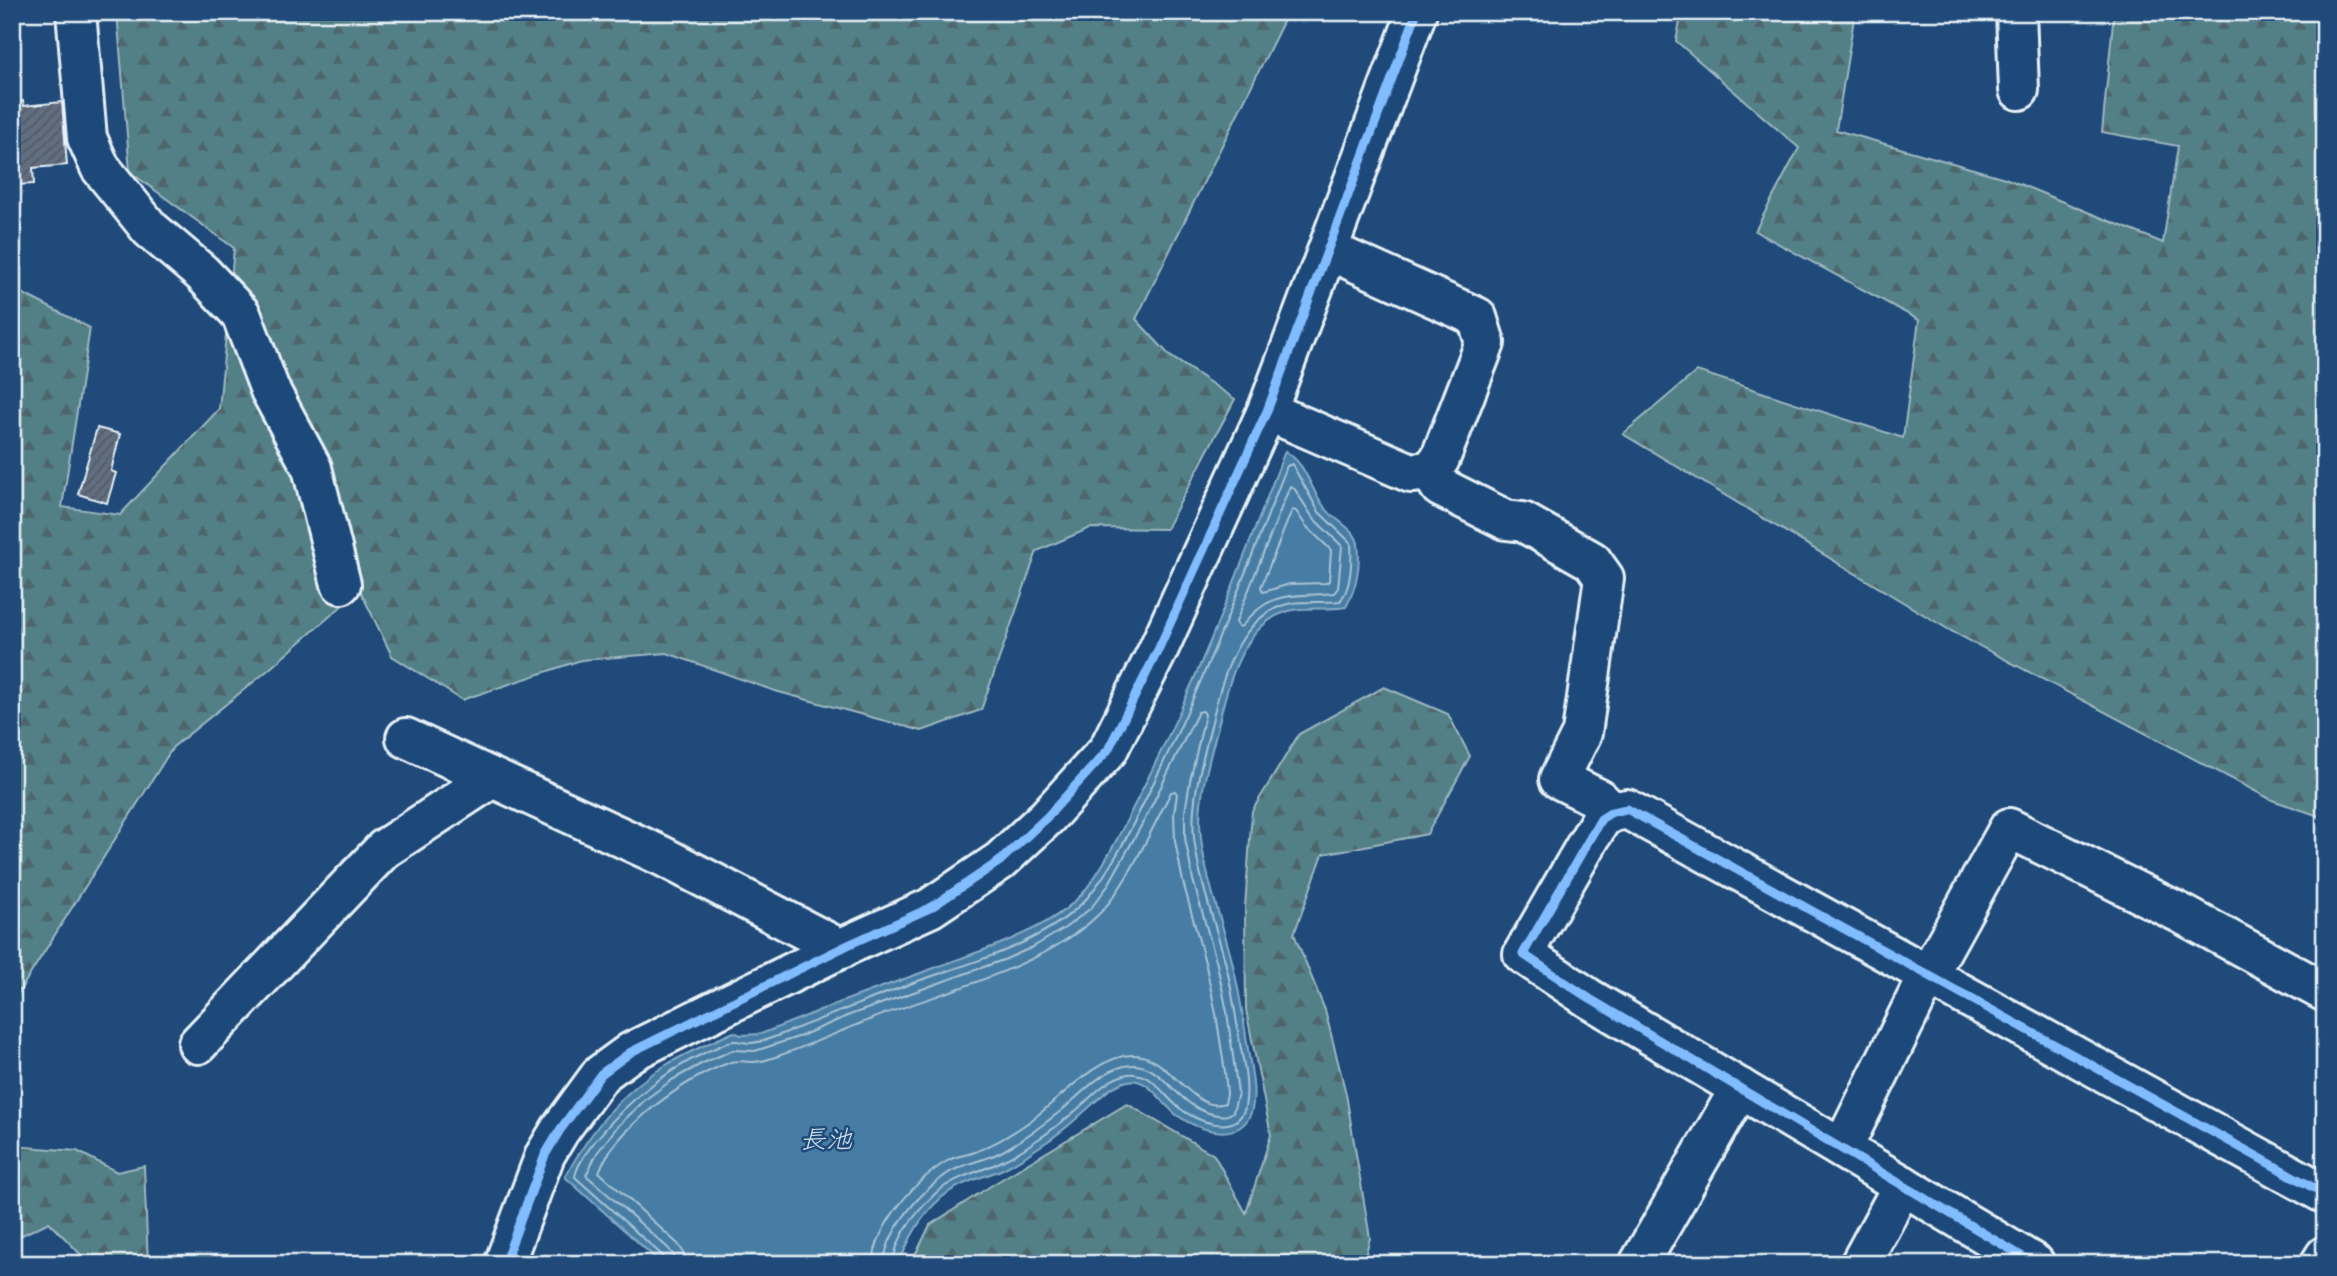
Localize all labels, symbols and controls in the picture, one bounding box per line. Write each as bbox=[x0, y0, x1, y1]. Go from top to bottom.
water label: 長池 bbox=[800, 1124, 853, 1158]

